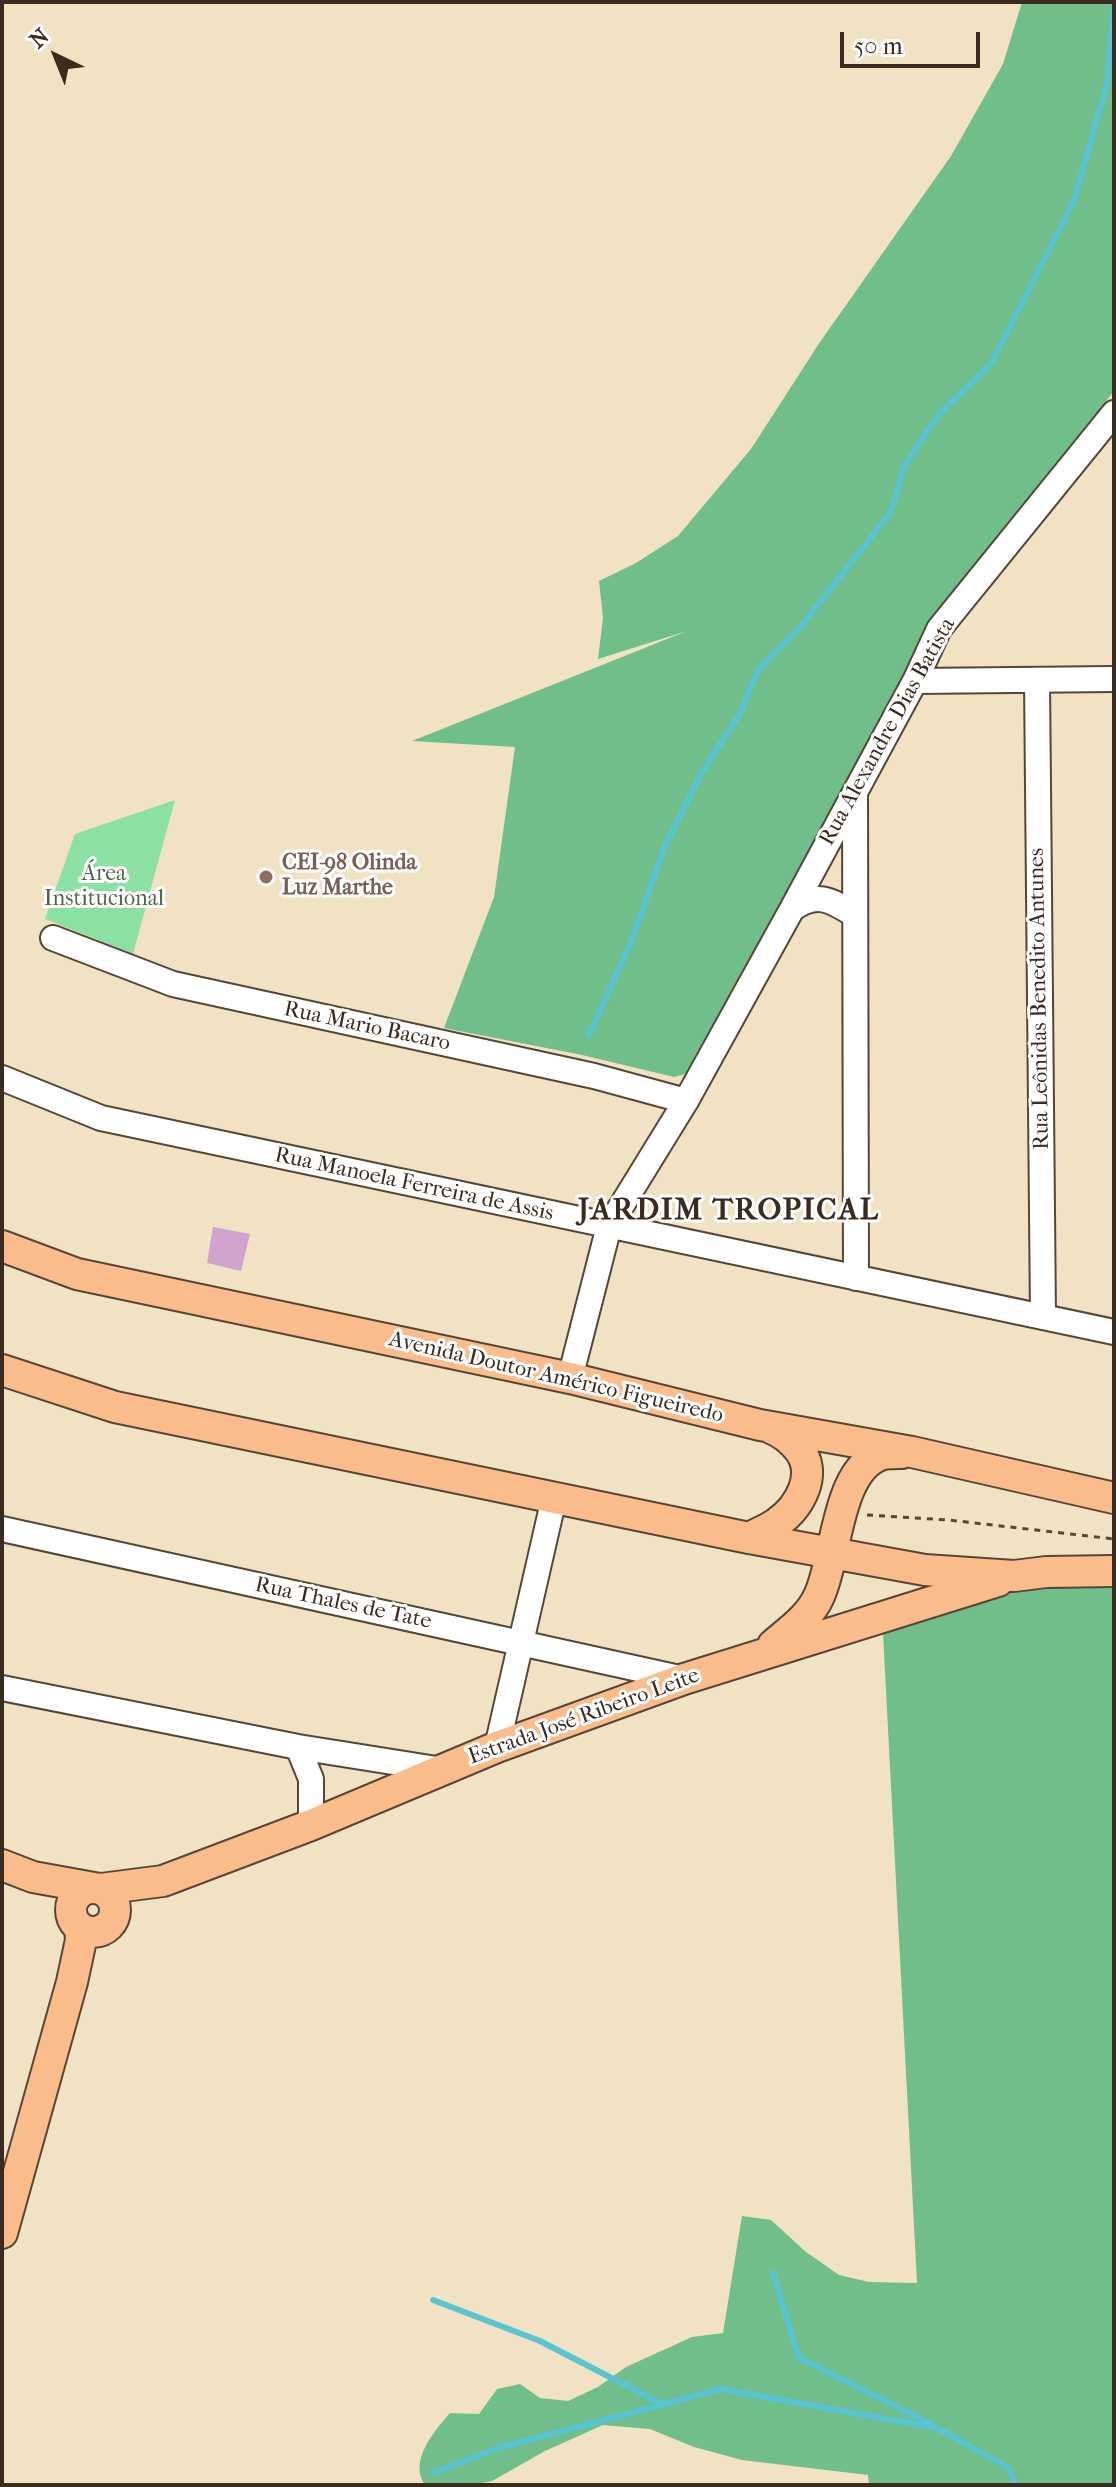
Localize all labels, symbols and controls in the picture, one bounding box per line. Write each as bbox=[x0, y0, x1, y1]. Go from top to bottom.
north arrow bbox=[16, 16, 96, 96]
scale bar bbox=[844, 16, 984, 66]
text: N bbox=[25, 23, 55, 54]
text: 50 m bbox=[854, 32, 903, 60]
street label: Rua Alexandre Dias Batista bbox=[814, 614, 962, 850]
street label: Rua Leônidas Benedito Antunes bbox=[1024, 848, 1056, 1150]
place label: CEI-98 Olinda Luz Marthe bbox=[282, 851, 417, 902]
park label: Área Institucional bbox=[44, 862, 164, 914]
marker: CEI-98 Olinda Luz Marthe bbox=[257, 868, 275, 886]
street label: Rua Mario Bacaro bbox=[281, 996, 453, 1058]
street label: Rua Manoela Ferreira de Assis bbox=[272, 1143, 556, 1227]
district label: JARDIM TROPICAL bbox=[578, 1194, 880, 1230]
street label: Avenida Doutor Américo Figueiredo bbox=[386, 1327, 726, 1429]
street label: Rua Thales de Tate bbox=[252, 1572, 434, 1636]
street label: Estrada José Ribeiro Leite bbox=[465, 1663, 703, 1771]

